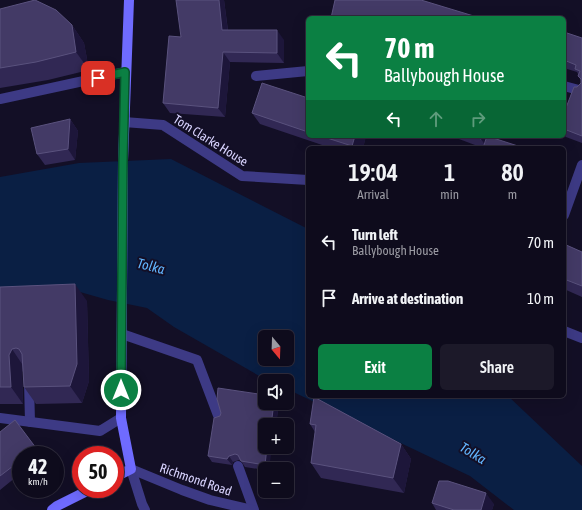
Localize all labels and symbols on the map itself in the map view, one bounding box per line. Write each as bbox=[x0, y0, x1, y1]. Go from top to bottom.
pin bbox=[81, 61, 115, 95]
street label: Tom Clarke House bbox=[171, 112, 251, 169]
water label: Tolka bbox=[135, 255, 167, 277]
north arrow bbox=[258, 330, 294, 366]
position arrow bbox=[100, 369, 142, 411]
water label: Tolka bbox=[457, 439, 490, 467]
speed limit sign: 50 bbox=[72, 446, 124, 498]
street label: Richmond Road bbox=[158, 460, 234, 499]

